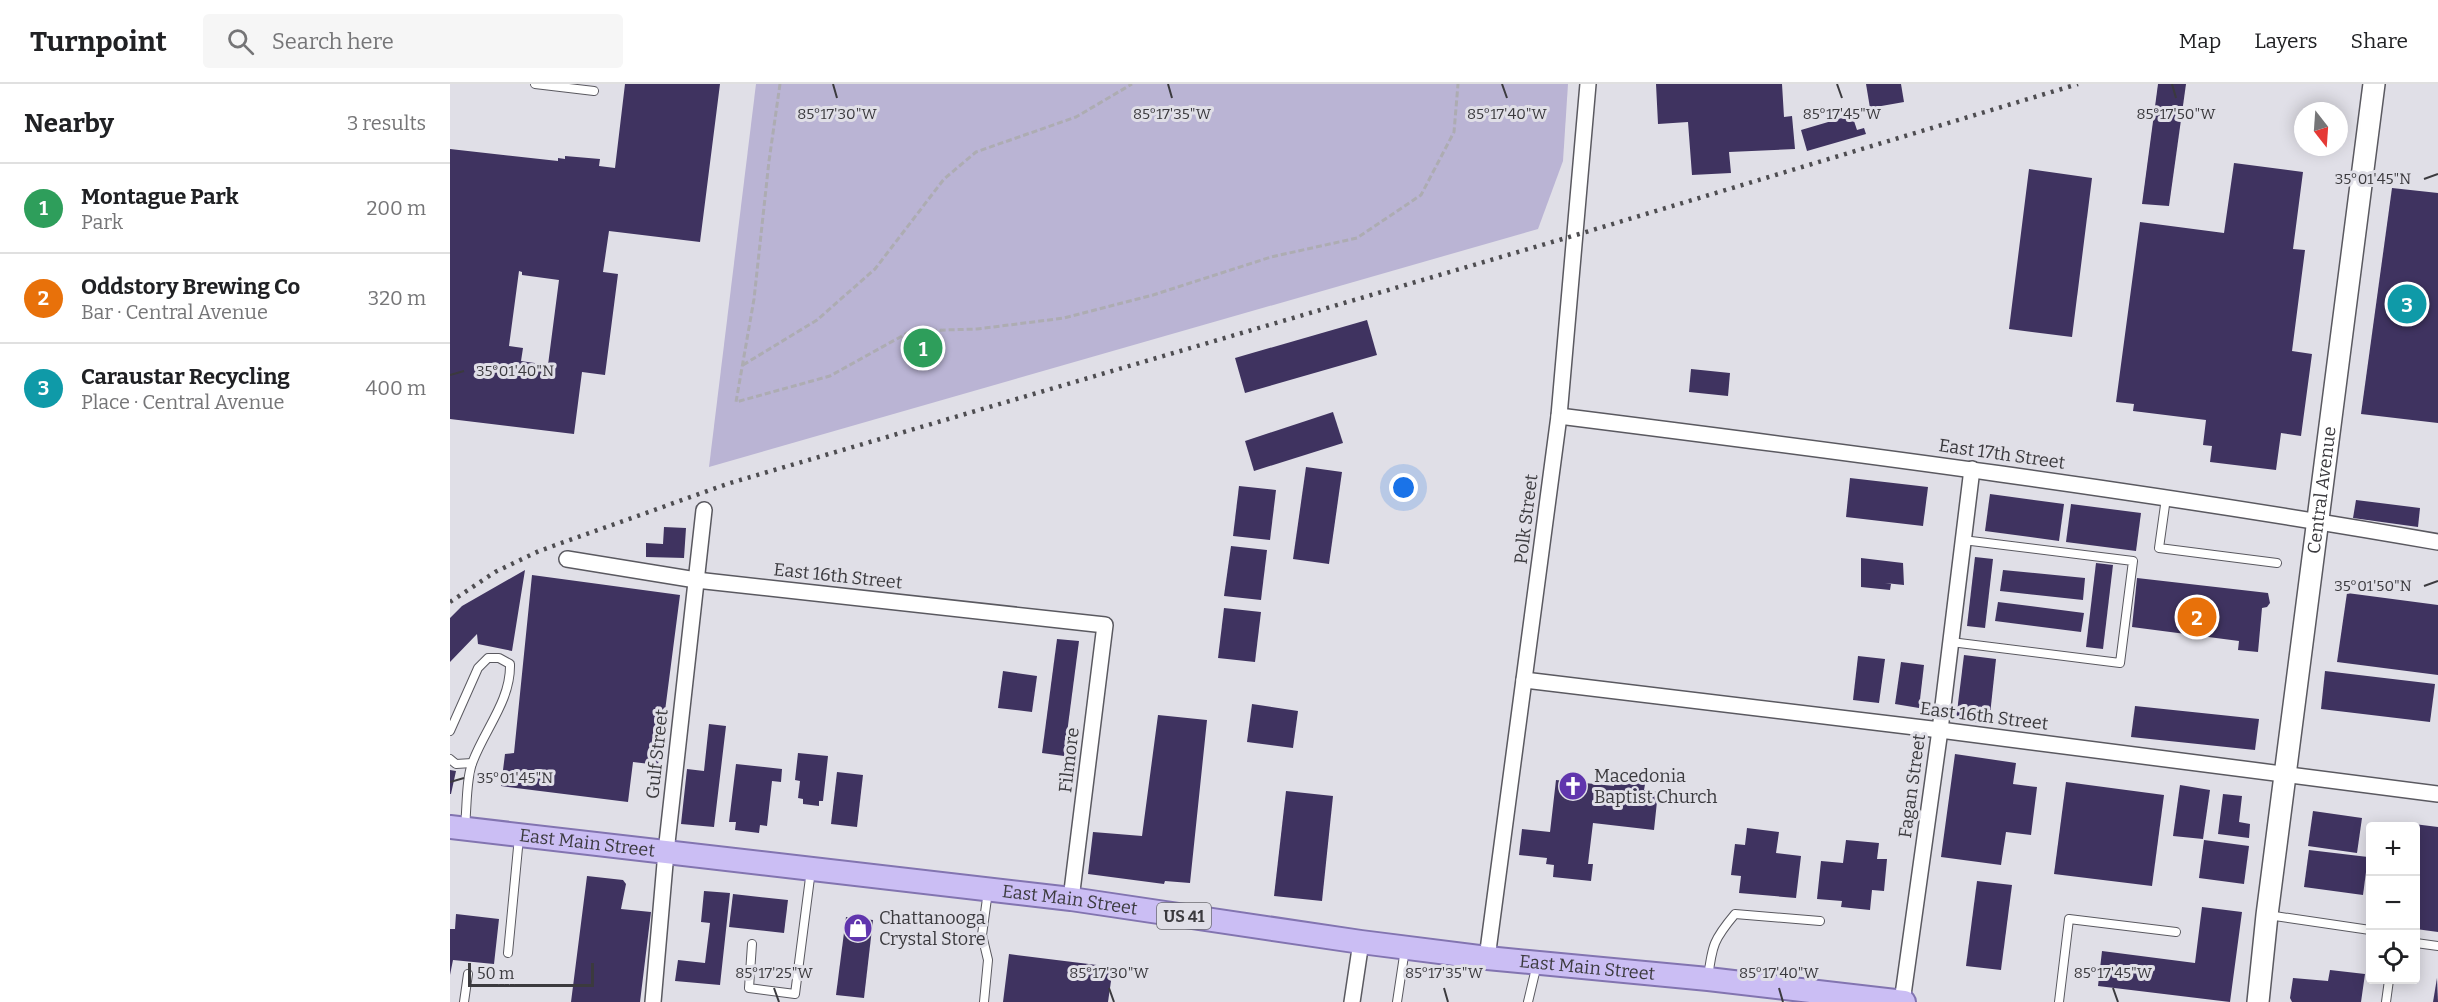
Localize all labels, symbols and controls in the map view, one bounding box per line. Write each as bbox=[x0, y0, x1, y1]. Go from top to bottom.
search box bbox=[203, 14, 623, 68]
text: Turnpoint bbox=[30, 25, 167, 58]
icon: search bbox=[224, 25, 257, 58]
text: Search here bbox=[272, 28, 394, 55]
text: Map bbox=[2179, 28, 2221, 54]
text: Layers bbox=[2254, 28, 2318, 54]
text: Share bbox=[2351, 28, 2408, 54]
north arrow bbox=[2294, 102, 2348, 156]
text: 85°17'30"W bbox=[797, 105, 877, 123]
text: 85°17'35"W bbox=[1133, 105, 1212, 123]
text: 85°17'40"W bbox=[1467, 105, 1548, 123]
text: 85°17'45"W bbox=[1803, 105, 1882, 123]
text: 85°17'50"W bbox=[2136, 105, 2216, 123]
text: Nearby bbox=[24, 108, 114, 139]
text: 3 results bbox=[347, 111, 426, 135]
text: 35°01'45"N bbox=[2335, 170, 2411, 188]
text: Montague Park bbox=[81, 183, 239, 210]
text: 1 bbox=[39, 196, 48, 220]
text: 200 m bbox=[366, 196, 426, 220]
text: Park bbox=[81, 210, 123, 234]
text: Oddstory Brewing Co bbox=[81, 273, 300, 300]
pin: 3 bbox=[2388, 282, 2426, 326]
text: 2 bbox=[38, 286, 49, 310]
text: 320 m bbox=[368, 286, 426, 310]
text: Bar · Central Avenue bbox=[81, 300, 268, 324]
pin: 1 bbox=[904, 326, 942, 370]
text: 35°01'40"N bbox=[476, 362, 554, 380]
text: Caraustar Recycling bbox=[81, 363, 290, 390]
text: 3 bbox=[38, 376, 49, 400]
text: 400 m bbox=[366, 376, 426, 400]
text: Place · Central Avenue bbox=[81, 390, 285, 414]
street label: Central Avenue bbox=[2303, 425, 2341, 555]
street label: East 17th Street bbox=[1937, 434, 2067, 474]
street label: Polk Street bbox=[1510, 472, 1542, 565]
your location bbox=[1389, 473, 1418, 502]
street label: East 16th Street bbox=[773, 558, 904, 594]
text: 35°01'50"N bbox=[2334, 577, 2412, 595]
pin: 2 bbox=[2178, 594, 2216, 640]
street label: East 16th Street bbox=[1919, 697, 2050, 735]
street label: Gulf Street bbox=[641, 708, 673, 800]
street label: Filmore bbox=[1054, 726, 1084, 794]
street label: Fagan Street bbox=[1894, 732, 1930, 839]
place label: Macedonia Baptist Church bbox=[1594, 765, 1717, 808]
text: 35°01'45"N bbox=[477, 769, 553, 787]
church icon: Macedonia Baptist Church bbox=[1557, 770, 1589, 802]
map controls bbox=[2366, 822, 2420, 984]
button: + bbox=[2366, 822, 2420, 876]
street label: East Main Street bbox=[518, 824, 657, 862]
button: − bbox=[2366, 876, 2420, 930]
street label: East Main Street bbox=[1001, 880, 1139, 920]
road number: US 41 bbox=[1157, 903, 1211, 929]
place label: Chattanooga Crystal Store bbox=[879, 907, 986, 950]
shop icon: Chattanooga Crystal Store bbox=[842, 912, 874, 944]
button: locate bbox=[2366, 930, 2420, 984]
street label: East Main Street bbox=[1518, 950, 1657, 985]
scale bar bbox=[468, 960, 594, 988]
text: 50 m bbox=[477, 964, 514, 983]
text: 85°17'25"W bbox=[735, 964, 813, 982]
text: 85°17'30"W bbox=[1069, 964, 1149, 982]
text: 85°17'35"W bbox=[1405, 964, 1484, 982]
text: 85°17'40"W bbox=[1739, 964, 1820, 982]
text: 85°17'45"W bbox=[2074, 964, 2153, 982]

